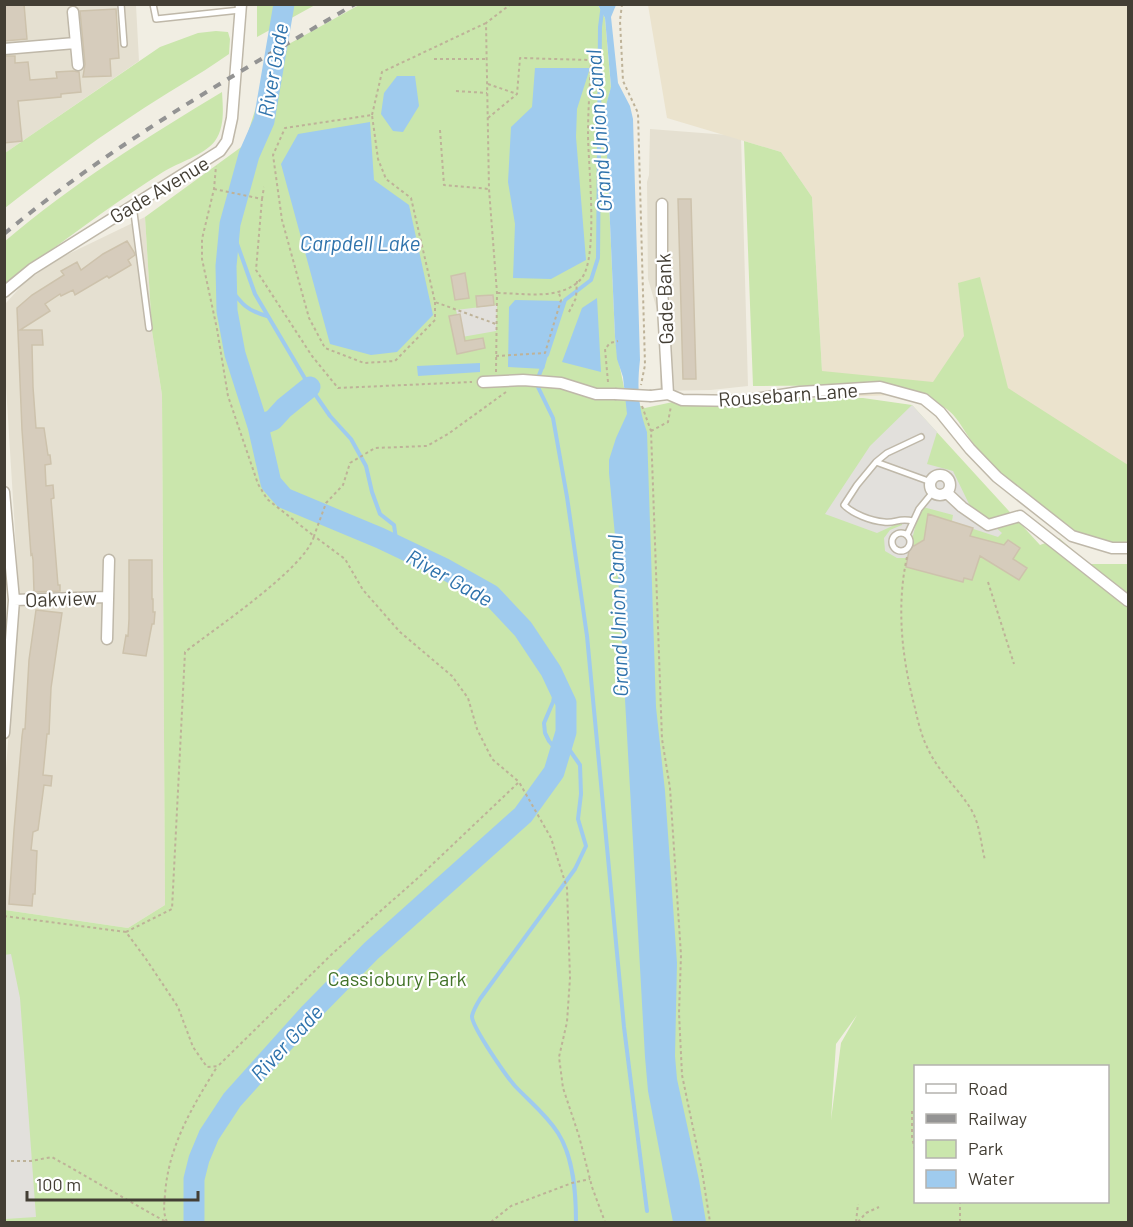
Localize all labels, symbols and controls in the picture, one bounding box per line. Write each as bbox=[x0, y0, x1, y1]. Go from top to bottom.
water label: River Gade bbox=[251, 21, 293, 119]
water label: Grand Union Canal bbox=[580, 49, 616, 213]
street label: Gade Avenue bbox=[105, 150, 213, 228]
water label: Carpdell Lake bbox=[300, 230, 420, 255]
street label: Gade Bank bbox=[650, 253, 678, 345]
street label: Rousebarn Lane bbox=[717, 377, 859, 411]
water label: Grand Union Canal bbox=[602, 534, 632, 698]
water label: River Gade bbox=[403, 543, 497, 611]
street label: Oakview bbox=[25, 585, 97, 611]
park label: Cassiobury Park bbox=[327, 966, 467, 990]
water label: River Gade bbox=[245, 999, 327, 1085]
legend bbox=[914, 1065, 1109, 1203]
text: Road bbox=[968, 1077, 1008, 1099]
text: Railway bbox=[968, 1107, 1027, 1129]
text: Park bbox=[968, 1137, 1003, 1159]
scale bar bbox=[27, 1164, 198, 1202]
text: Water bbox=[968, 1167, 1015, 1189]
text: 100 m bbox=[36, 1173, 81, 1195]

